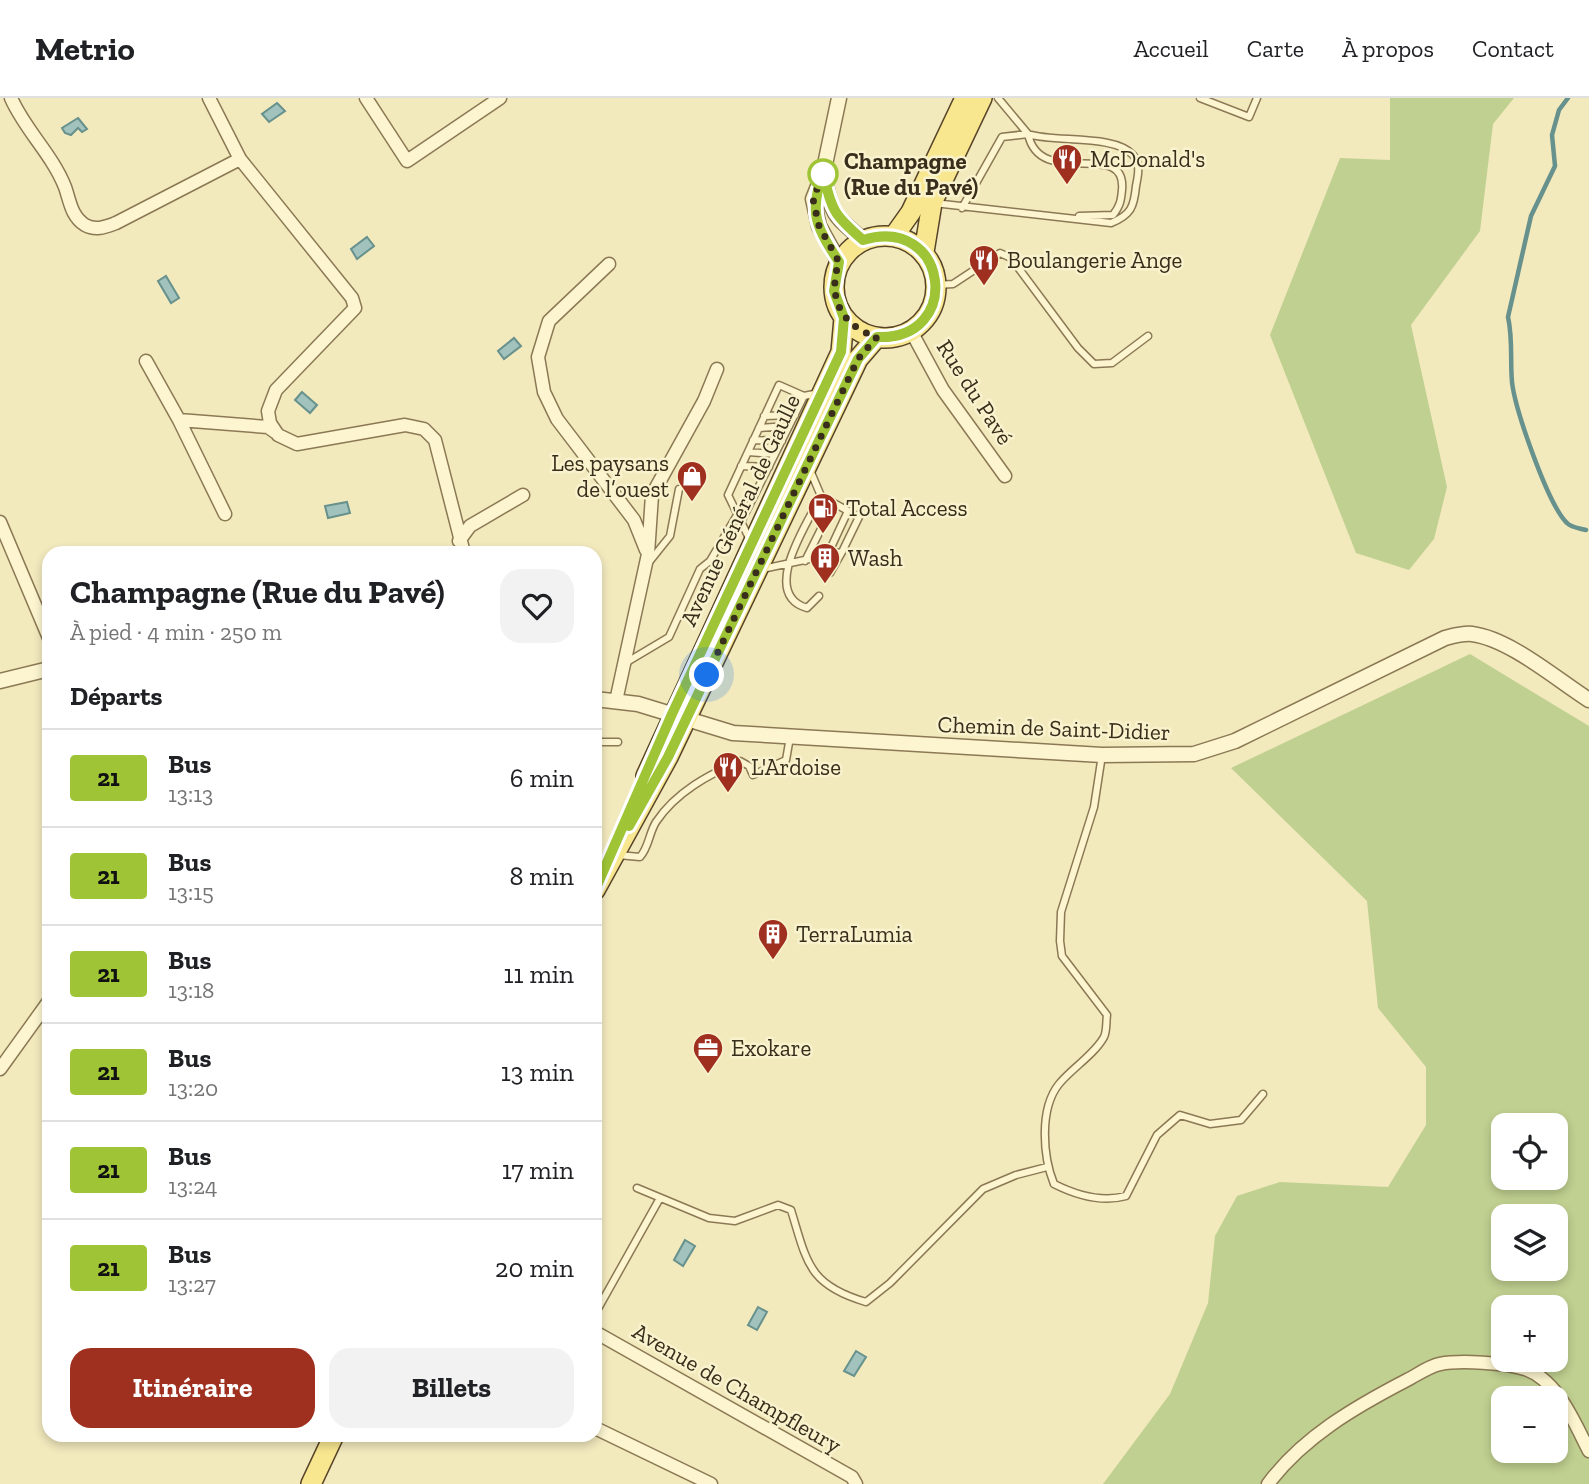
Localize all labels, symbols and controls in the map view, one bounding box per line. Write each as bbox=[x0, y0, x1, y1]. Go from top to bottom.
text: Metrio bbox=[35, 29, 135, 68]
text: Accueil bbox=[1133, 34, 1209, 63]
text: Carte bbox=[1247, 34, 1304, 63]
text: À propos bbox=[1342, 34, 1434, 63]
text: Contact bbox=[1472, 34, 1554, 63]
restaurant icon: McDonald's bbox=[1050, 142, 1084, 186]
place label: McDonald's bbox=[1090, 145, 1205, 173]
place label: Champagne (Rue du Pavé) bbox=[844, 147, 978, 201]
marker: Champagne (Rue du Pavé) bbox=[808, 159, 838, 189]
restaurant icon: Boulangerie Ange bbox=[967, 243, 1001, 287]
place label: Boulangerie Ange bbox=[1007, 246, 1182, 274]
street label: Rue du Pavé bbox=[931, 334, 1019, 450]
street label: Avenue Général de Gaulle bbox=[674, 390, 806, 630]
place label: Les paysans de l’ouest bbox=[551, 449, 669, 503]
shop icon: Les paysans de l’ouest bbox=[675, 459, 709, 503]
fuel station icon: Total Access bbox=[806, 491, 840, 535]
place label: Total Access bbox=[846, 494, 968, 522]
building icon: Wash bbox=[808, 541, 842, 585]
place label: Wash bbox=[848, 544, 903, 572]
button: heart bbox=[500, 569, 574, 643]
text: Champagne (Rue du Pavé) bbox=[70, 572, 444, 611]
text: À pied · 4 min · 250 m bbox=[70, 618, 282, 646]
your location bbox=[689, 657, 724, 692]
text: Départs bbox=[70, 680, 162, 712]
street label: Chemin de Saint-Didier bbox=[937, 710, 1171, 746]
text: Bus bbox=[168, 748, 211, 780]
restaurant icon: L'Ardoise bbox=[711, 750, 745, 794]
place label: L'Ardoise bbox=[751, 753, 841, 781]
text: 6 min bbox=[510, 762, 574, 794]
text: 21 bbox=[97, 763, 120, 792]
text: 13:13 bbox=[168, 780, 213, 808]
text: Bus bbox=[168, 846, 211, 878]
text: 8 min bbox=[509, 860, 574, 892]
text: 21 bbox=[97, 861, 120, 890]
text: 13:15 bbox=[168, 878, 214, 906]
building icon: TerraLumia bbox=[756, 917, 790, 961]
place label: TerraLumia bbox=[796, 920, 913, 948]
text: Bus bbox=[168, 944, 211, 976]
text: 11 min bbox=[503, 958, 574, 990]
text: 21 bbox=[97, 959, 120, 988]
text: 13:18 bbox=[168, 976, 214, 1004]
office icon: Exokare bbox=[691, 1031, 725, 1075]
place label: Exokare bbox=[731, 1034, 811, 1062]
text: Bus bbox=[168, 1042, 211, 1074]
text: 13 min bbox=[501, 1056, 574, 1088]
text: 21 bbox=[97, 1057, 120, 1086]
text: 13:20 bbox=[168, 1074, 218, 1102]
map controls bbox=[1491, 1113, 1568, 1463]
button: locate bbox=[1491, 1113, 1568, 1190]
text: Bus bbox=[168, 1140, 211, 1172]
text: 17 min bbox=[502, 1154, 574, 1186]
text: 21 bbox=[97, 1155, 120, 1184]
text: 13:24 bbox=[168, 1172, 218, 1200]
button: layers bbox=[1491, 1204, 1568, 1281]
text: Bus bbox=[168, 1238, 211, 1270]
text: 20 min bbox=[495, 1252, 574, 1284]
text: 21 bbox=[97, 1253, 120, 1282]
text: 13:27 bbox=[168, 1270, 216, 1298]
button: + bbox=[1491, 1295, 1568, 1372]
street label: Avenue de Champfleury bbox=[628, 1317, 847, 1459]
button: Itinéraire bbox=[70, 1348, 315, 1428]
button: Billets bbox=[329, 1348, 574, 1428]
button: − bbox=[1491, 1386, 1568, 1463]

